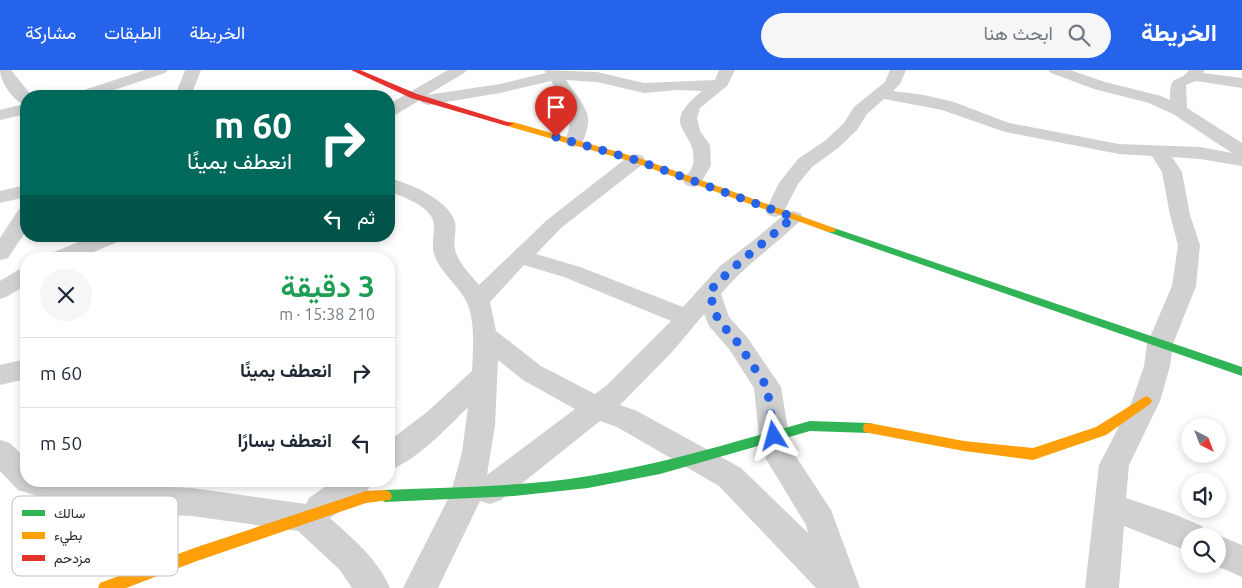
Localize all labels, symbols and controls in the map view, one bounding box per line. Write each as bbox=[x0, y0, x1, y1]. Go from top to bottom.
search box bbox=[761, 13, 1111, 58]
text: الخريطة bbox=[1141, 19, 1217, 46]
icon: search bbox=[1065, 21, 1093, 49]
text: مشاركة bbox=[25, 22, 76, 42]
text: الطبقات bbox=[104, 22, 161, 42]
text: الخريطة bbox=[189, 22, 245, 42]
text: ابحث هنا bbox=[983, 22, 1053, 44]
pin bbox=[535, 86, 577, 137]
icon: arrive bbox=[542, 93, 570, 121]
text: 60 m bbox=[214, 105, 292, 145]
icon: right bbox=[310, 110, 375, 175]
text: انعطف يمينًا bbox=[187, 148, 292, 173]
icon: left bbox=[319, 205, 347, 233]
text: ثم bbox=[357, 206, 375, 228]
button: close bbox=[40, 269, 92, 321]
text: 3 دقيقة bbox=[281, 269, 375, 303]
text: 210 m · 15:38 bbox=[279, 305, 375, 323]
text: انعطف يمينًا bbox=[240, 359, 332, 381]
icon: right bbox=[347, 359, 375, 387]
text: 60 m bbox=[40, 362, 82, 384]
position arrow bbox=[747, 409, 799, 461]
north arrow bbox=[1181, 418, 1226, 462]
map controls bbox=[1181, 418, 1226, 573]
text: انعطف يسارًا bbox=[238, 429, 332, 451]
icon: left bbox=[347, 429, 375, 457]
text: 50 m bbox=[40, 432, 82, 454]
button: sound bbox=[1181, 473, 1226, 518]
legend bbox=[12, 496, 178, 576]
text: سالك bbox=[54, 505, 85, 521]
text: بطيء bbox=[54, 527, 82, 547]
button: search bbox=[1181, 528, 1226, 573]
text: مزدحم bbox=[54, 550, 91, 567]

